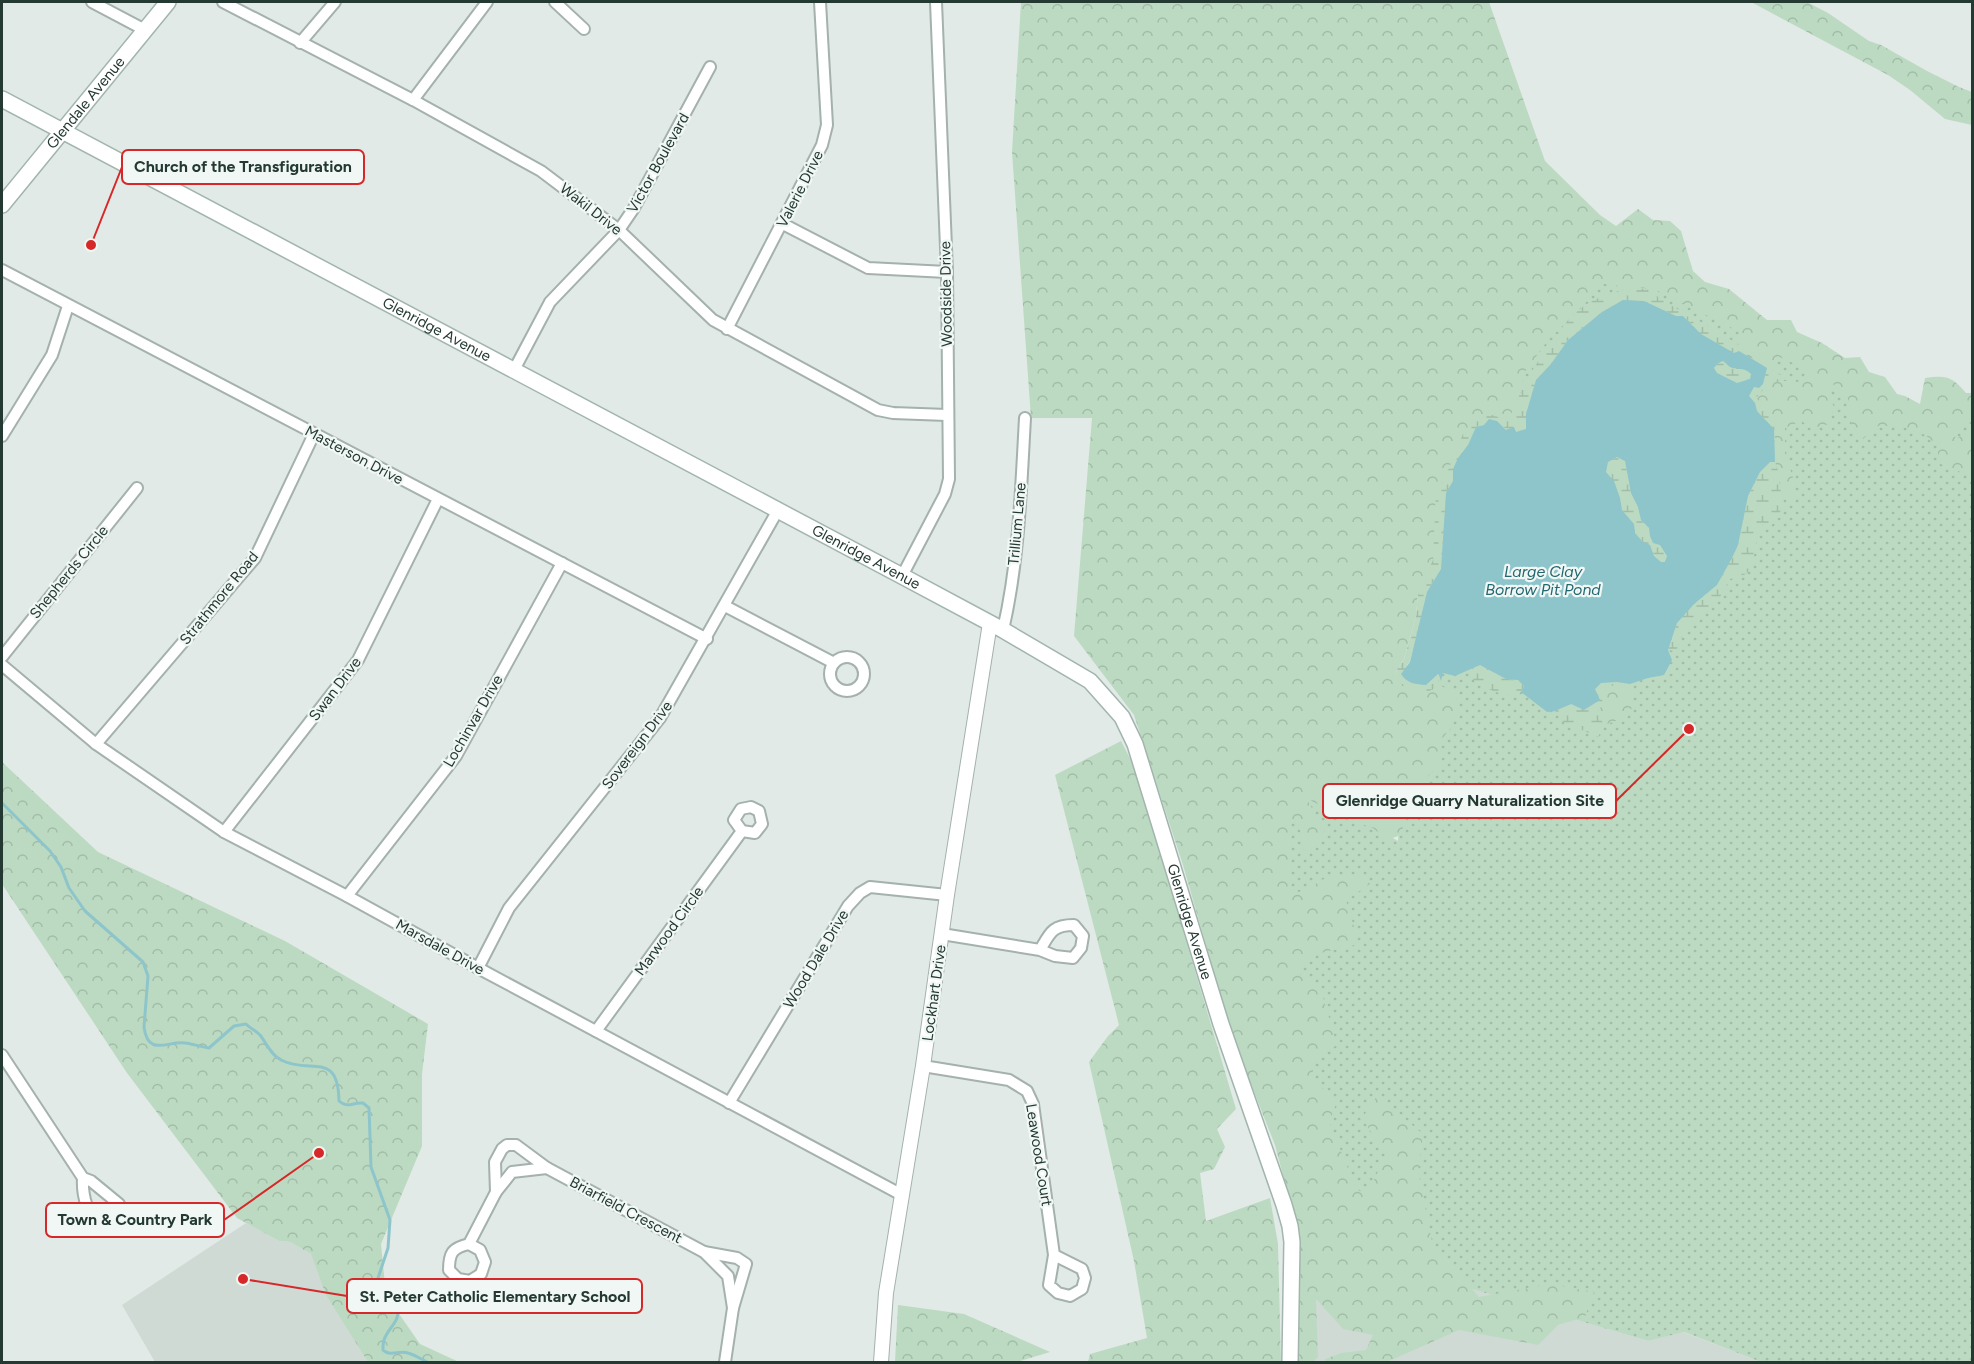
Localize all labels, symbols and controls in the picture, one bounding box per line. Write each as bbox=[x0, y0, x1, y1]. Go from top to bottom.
street label: Glendale Avenue bbox=[43, 53, 129, 153]
street label: Victor Boulevard bbox=[623, 110, 693, 216]
street label: Valerie Drive bbox=[773, 147, 827, 231]
callout: Church of the Transfiguration bbox=[122, 150, 364, 184]
text: Church of the Transfiguration bbox=[134, 157, 352, 176]
street label: Wakil Drive bbox=[556, 179, 626, 239]
street label: Woodside Drive bbox=[936, 241, 956, 347]
street label: Glenridge Avenue bbox=[379, 293, 494, 365]
street label: Masterson Drive bbox=[302, 422, 406, 488]
street label: Trillium Lane bbox=[1004, 482, 1030, 566]
street label: Glenridge Avenue bbox=[809, 521, 923, 593]
street label: Shepherds Circle bbox=[26, 522, 112, 622]
street label: Strathmore Road bbox=[176, 548, 262, 648]
water label: Large Clay Borrow Pit Pond bbox=[1485, 562, 1601, 599]
street label: Swan Drive bbox=[305, 654, 365, 724]
street label: Lochinvar Drive bbox=[439, 672, 507, 770]
street label: Sovereign Drive bbox=[598, 697, 676, 793]
callout: Glenridge Quarry Naturalization Site bbox=[1323, 784, 1616, 818]
text: Glenridge Quarry Naturalization Site bbox=[1336, 791, 1604, 810]
street label: Glenridge Avenue bbox=[1163, 862, 1216, 982]
street label: Marwood Circle bbox=[631, 883, 707, 979]
street label: Wood Dale Drive bbox=[780, 907, 852, 1011]
street label: Marsdale Drive bbox=[392, 915, 488, 979]
street label: Lockhart Drive bbox=[918, 944, 950, 1042]
street label: Leawood Court bbox=[1022, 1102, 1056, 1208]
street label: Briarfield Crescent bbox=[567, 1173, 686, 1247]
callout: Town & Country Park bbox=[46, 1203, 224, 1237]
text: Town & Country Park bbox=[58, 1210, 213, 1229]
callout: St. Peter Catholic Elementary School bbox=[347, 1279, 642, 1313]
text: St. Peter Catholic Elementary School bbox=[359, 1287, 631, 1306]

